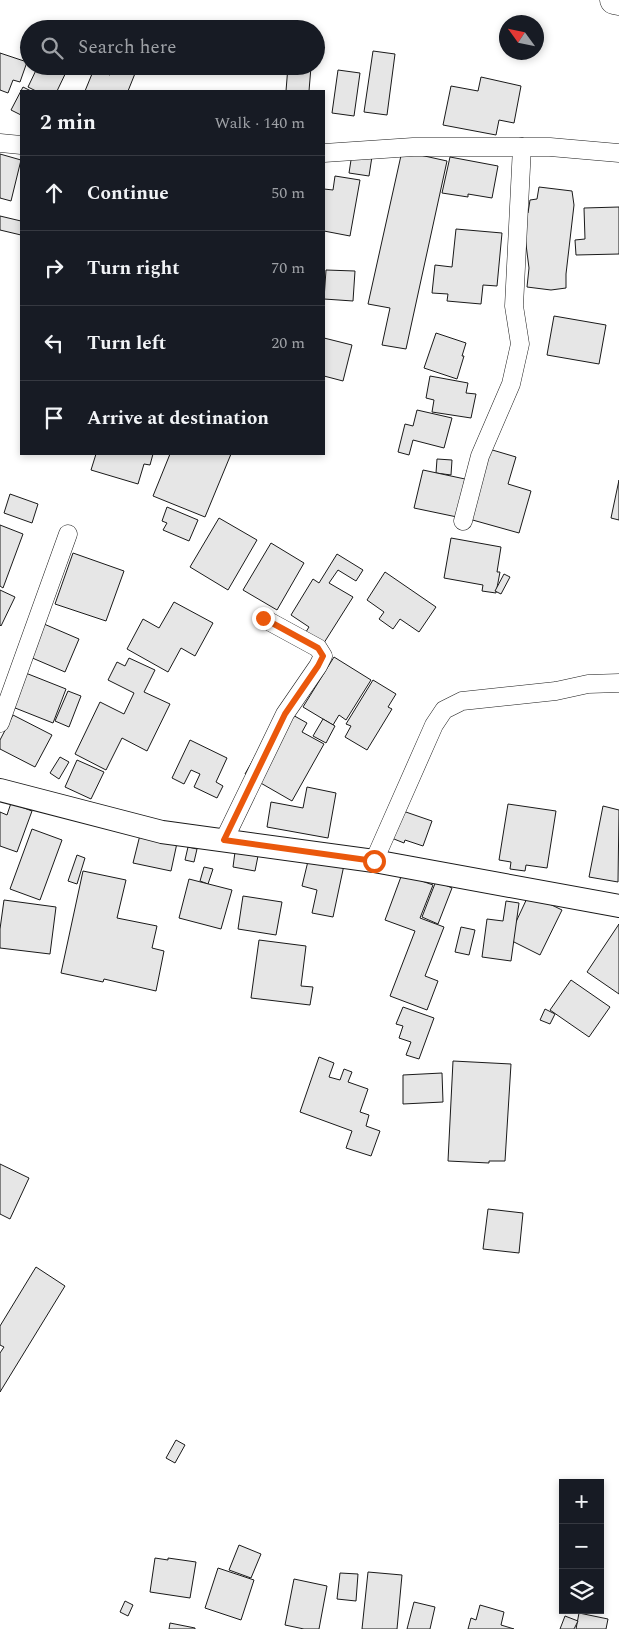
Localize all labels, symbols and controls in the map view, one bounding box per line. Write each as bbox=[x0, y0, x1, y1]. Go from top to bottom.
north arrow bbox=[499, 15, 544, 60]
search box bbox=[20, 20, 325, 75]
text: Search here bbox=[78, 33, 177, 62]
icon: search bbox=[38, 34, 66, 62]
text: 2 min bbox=[40, 107, 96, 139]
text: Walk · 140 m bbox=[214, 111, 305, 135]
icon: ahead bbox=[40, 179, 68, 207]
text: Continue bbox=[87, 179, 169, 208]
text: 50 m bbox=[271, 181, 305, 205]
icon: right bbox=[40, 254, 68, 282]
text: Turn right bbox=[87, 254, 180, 283]
text: 70 m bbox=[271, 256, 305, 280]
icon: left bbox=[40, 329, 68, 357]
text: Turn left bbox=[87, 329, 166, 358]
text: 20 m bbox=[271, 331, 305, 355]
icon: arrive bbox=[40, 404, 68, 432]
text: Arrive at destination bbox=[87, 404, 269, 433]
route end bbox=[252, 607, 275, 630]
route start bbox=[363, 850, 386, 873]
map controls bbox=[559, 1479, 604, 1614]
button: + bbox=[559, 1479, 604, 1524]
button: − bbox=[559, 1524, 604, 1569]
button: layers bbox=[559, 1569, 604, 1614]

